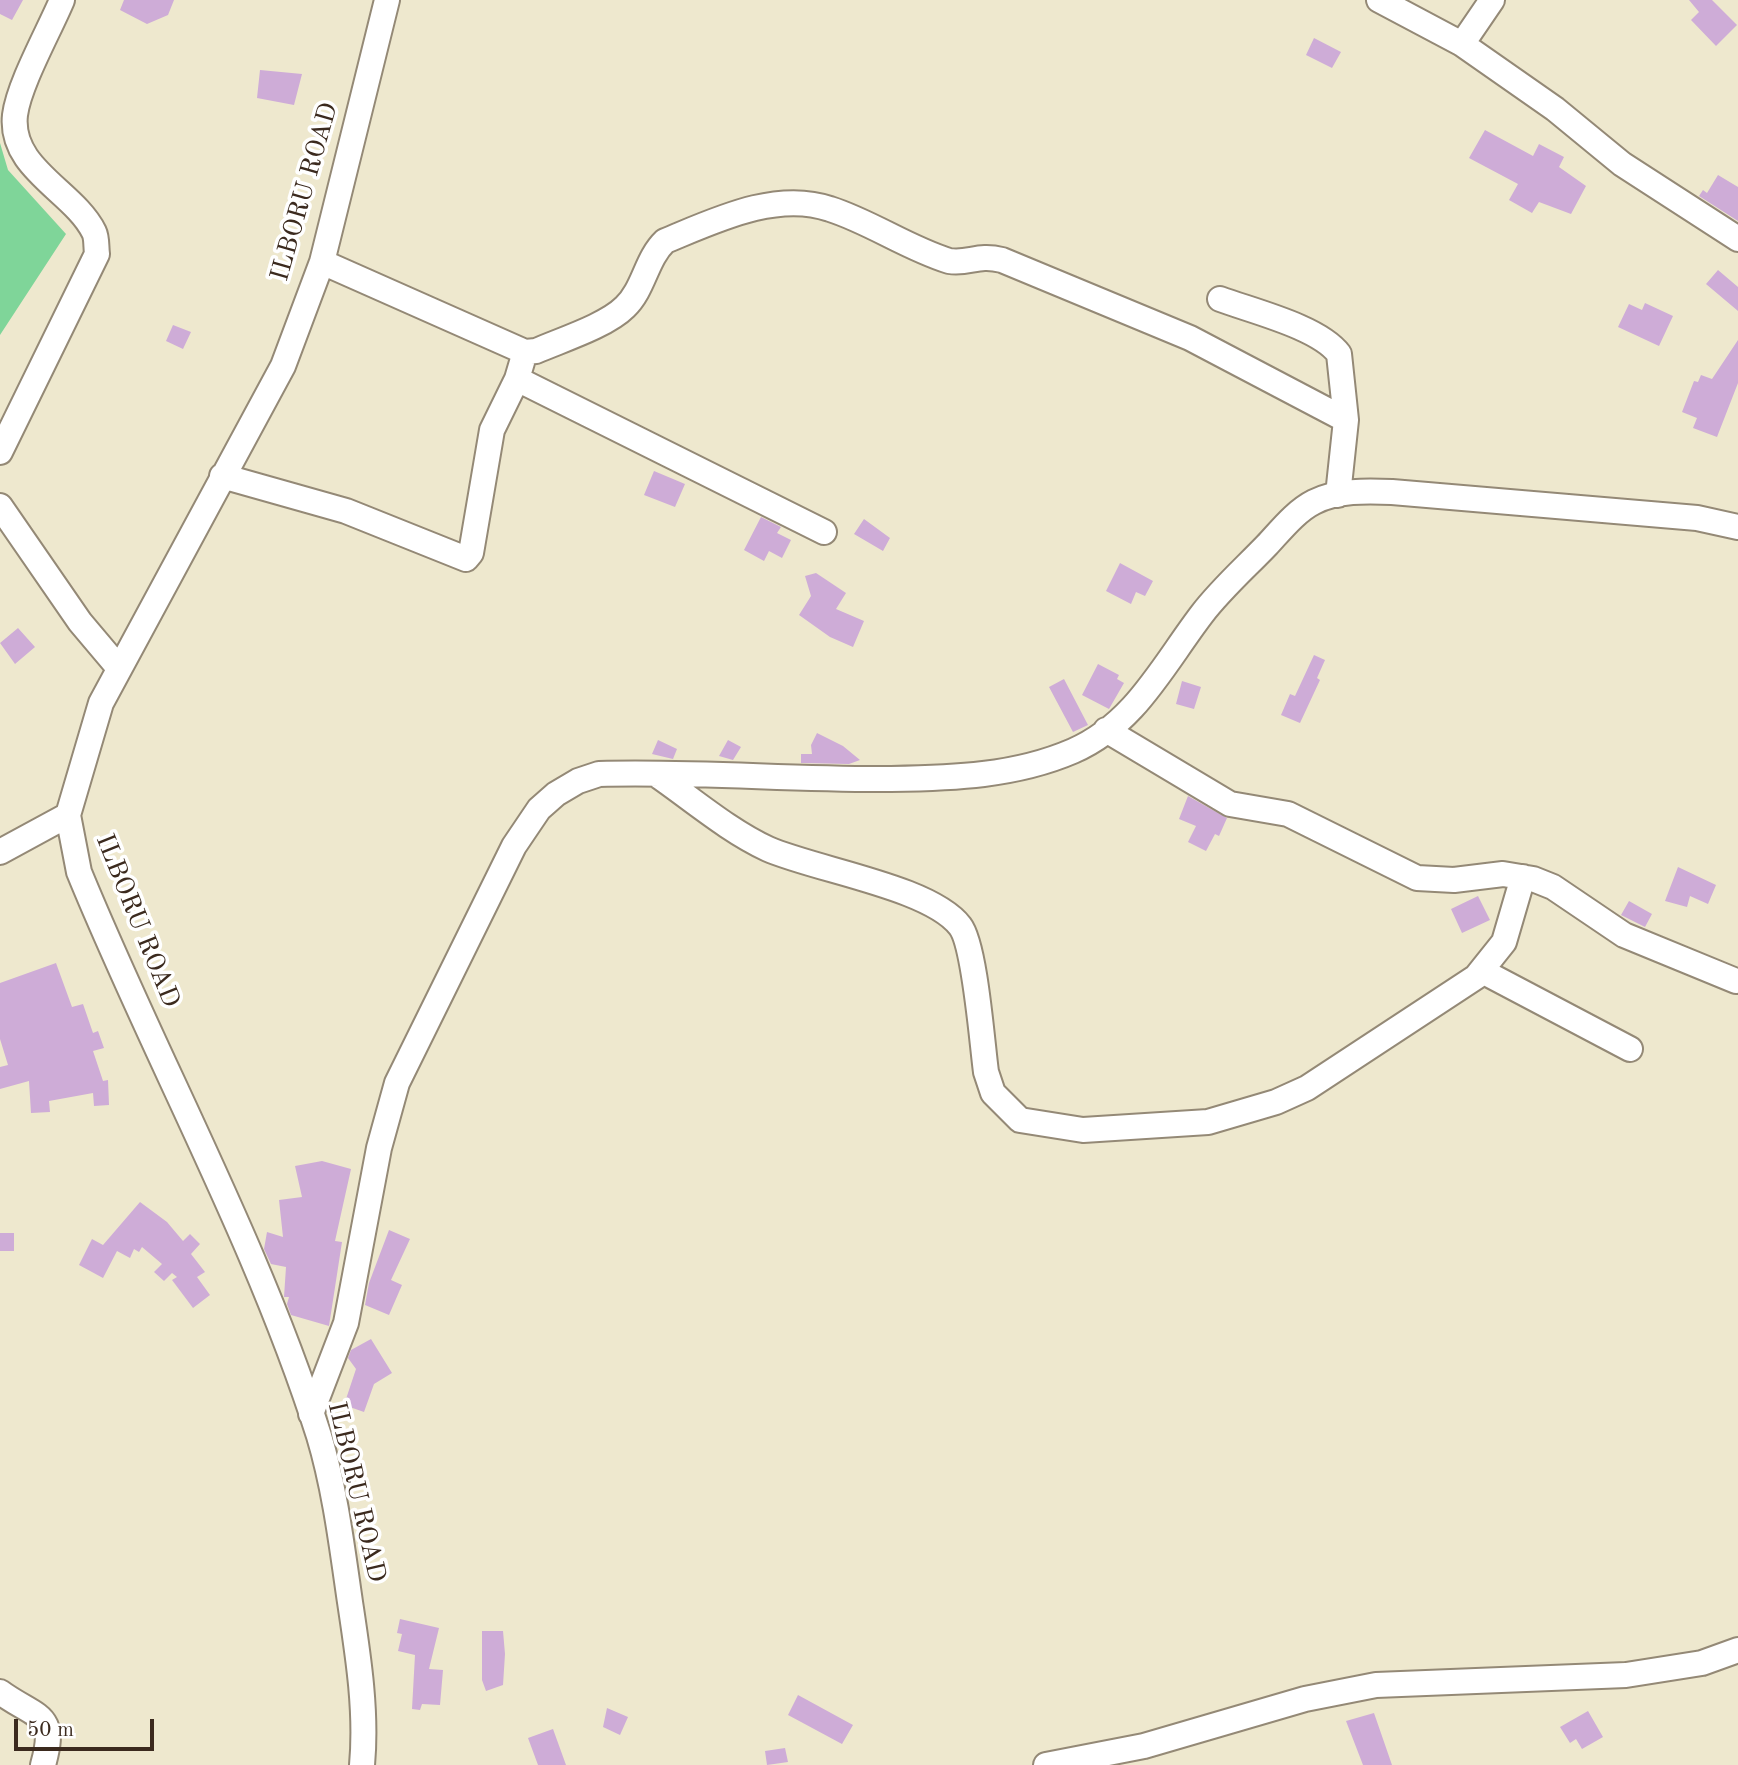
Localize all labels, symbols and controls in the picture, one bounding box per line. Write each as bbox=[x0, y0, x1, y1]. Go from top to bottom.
street label: ILBORU ROAD bbox=[265, 99, 345, 285]
street label: ILBORU ROAD bbox=[88, 830, 186, 1012]
street label: ILBORU ROAD bbox=[320, 1399, 392, 1585]
scale bar bbox=[18, 1706, 158, 1750]
text: 50 m bbox=[27, 1720, 74, 1741]

